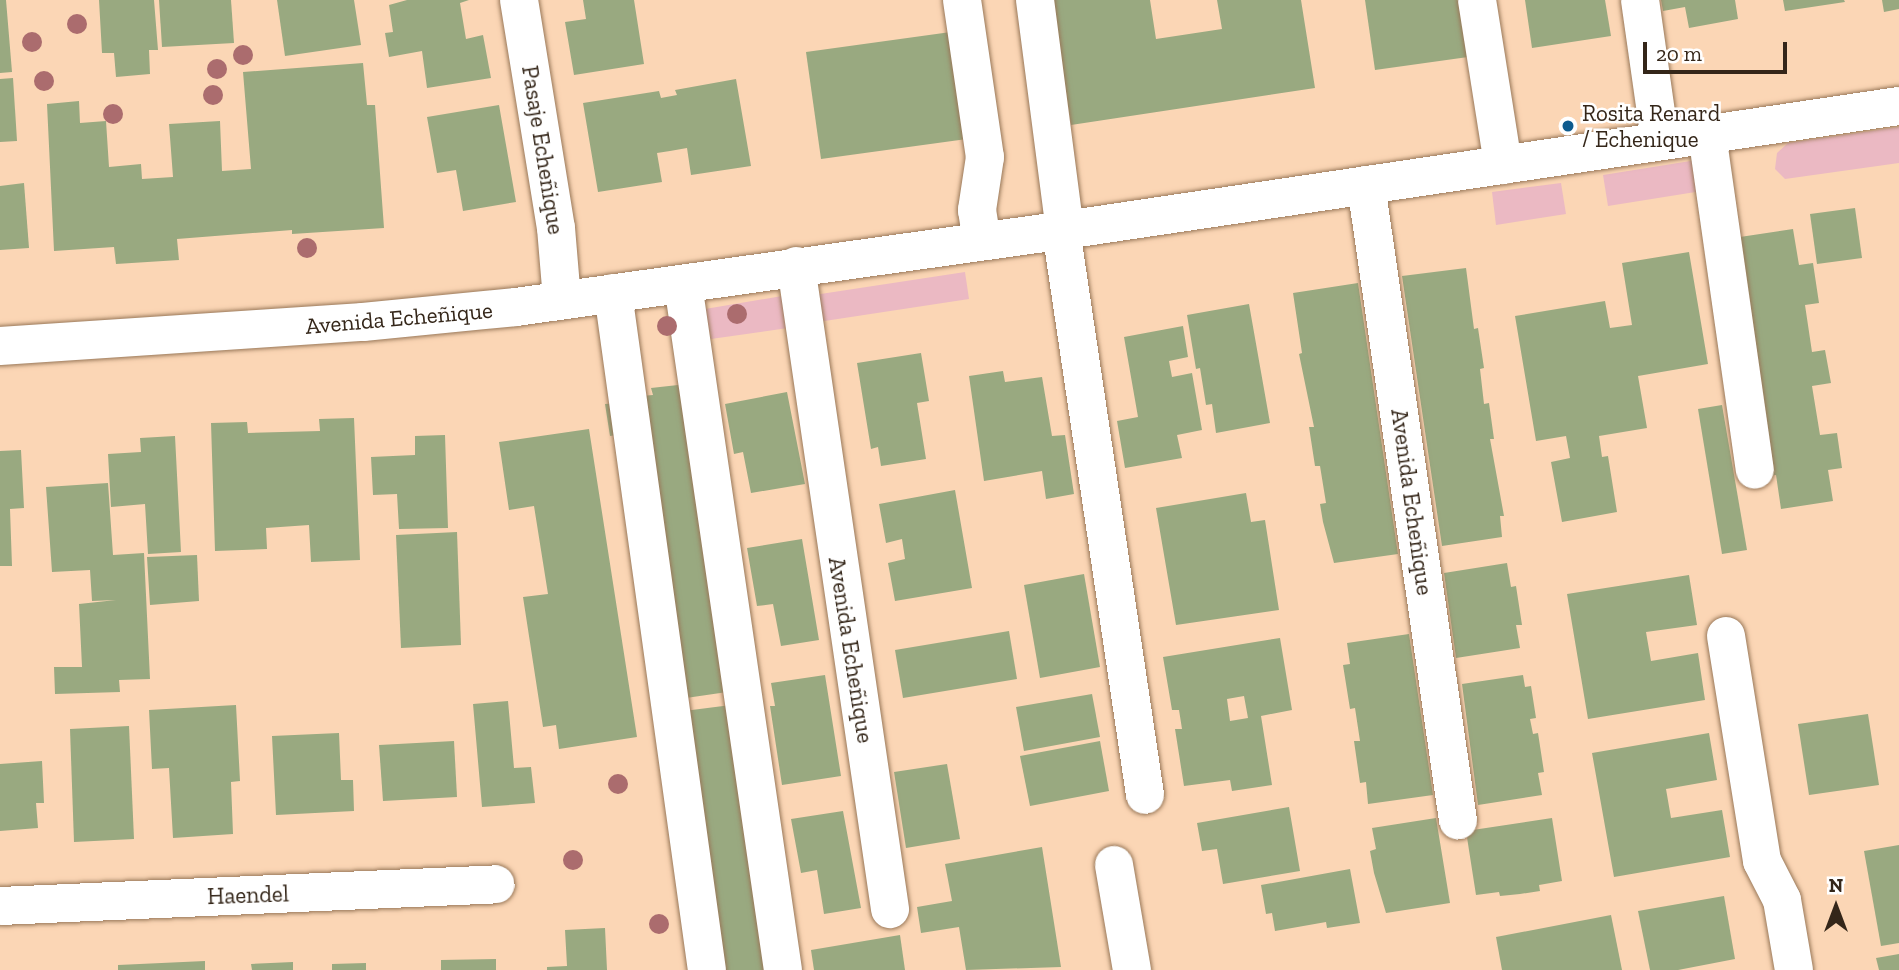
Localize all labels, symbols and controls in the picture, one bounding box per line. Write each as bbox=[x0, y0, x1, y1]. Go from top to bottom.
scale bar bbox=[1647, 28, 1790, 72]
text: 20 m bbox=[1656, 41, 1702, 66]
street label: Pasaje Echeñique bbox=[516, 64, 570, 236]
place label: Rosita Renard / Echenique bbox=[1582, 99, 1720, 153]
marker: Rosita Renard / Echenique bbox=[1560, 118, 1576, 134]
street label: Avenida Echeñique bbox=[304, 296, 494, 340]
street label: Avenida Echeñique bbox=[1385, 407, 1439, 597]
street label: Avenida Echeñique bbox=[823, 555, 879, 745]
north arrow bbox=[1801, 872, 1871, 942]
text: N bbox=[1829, 874, 1843, 897]
street label: Haendel bbox=[207, 880, 289, 910]

